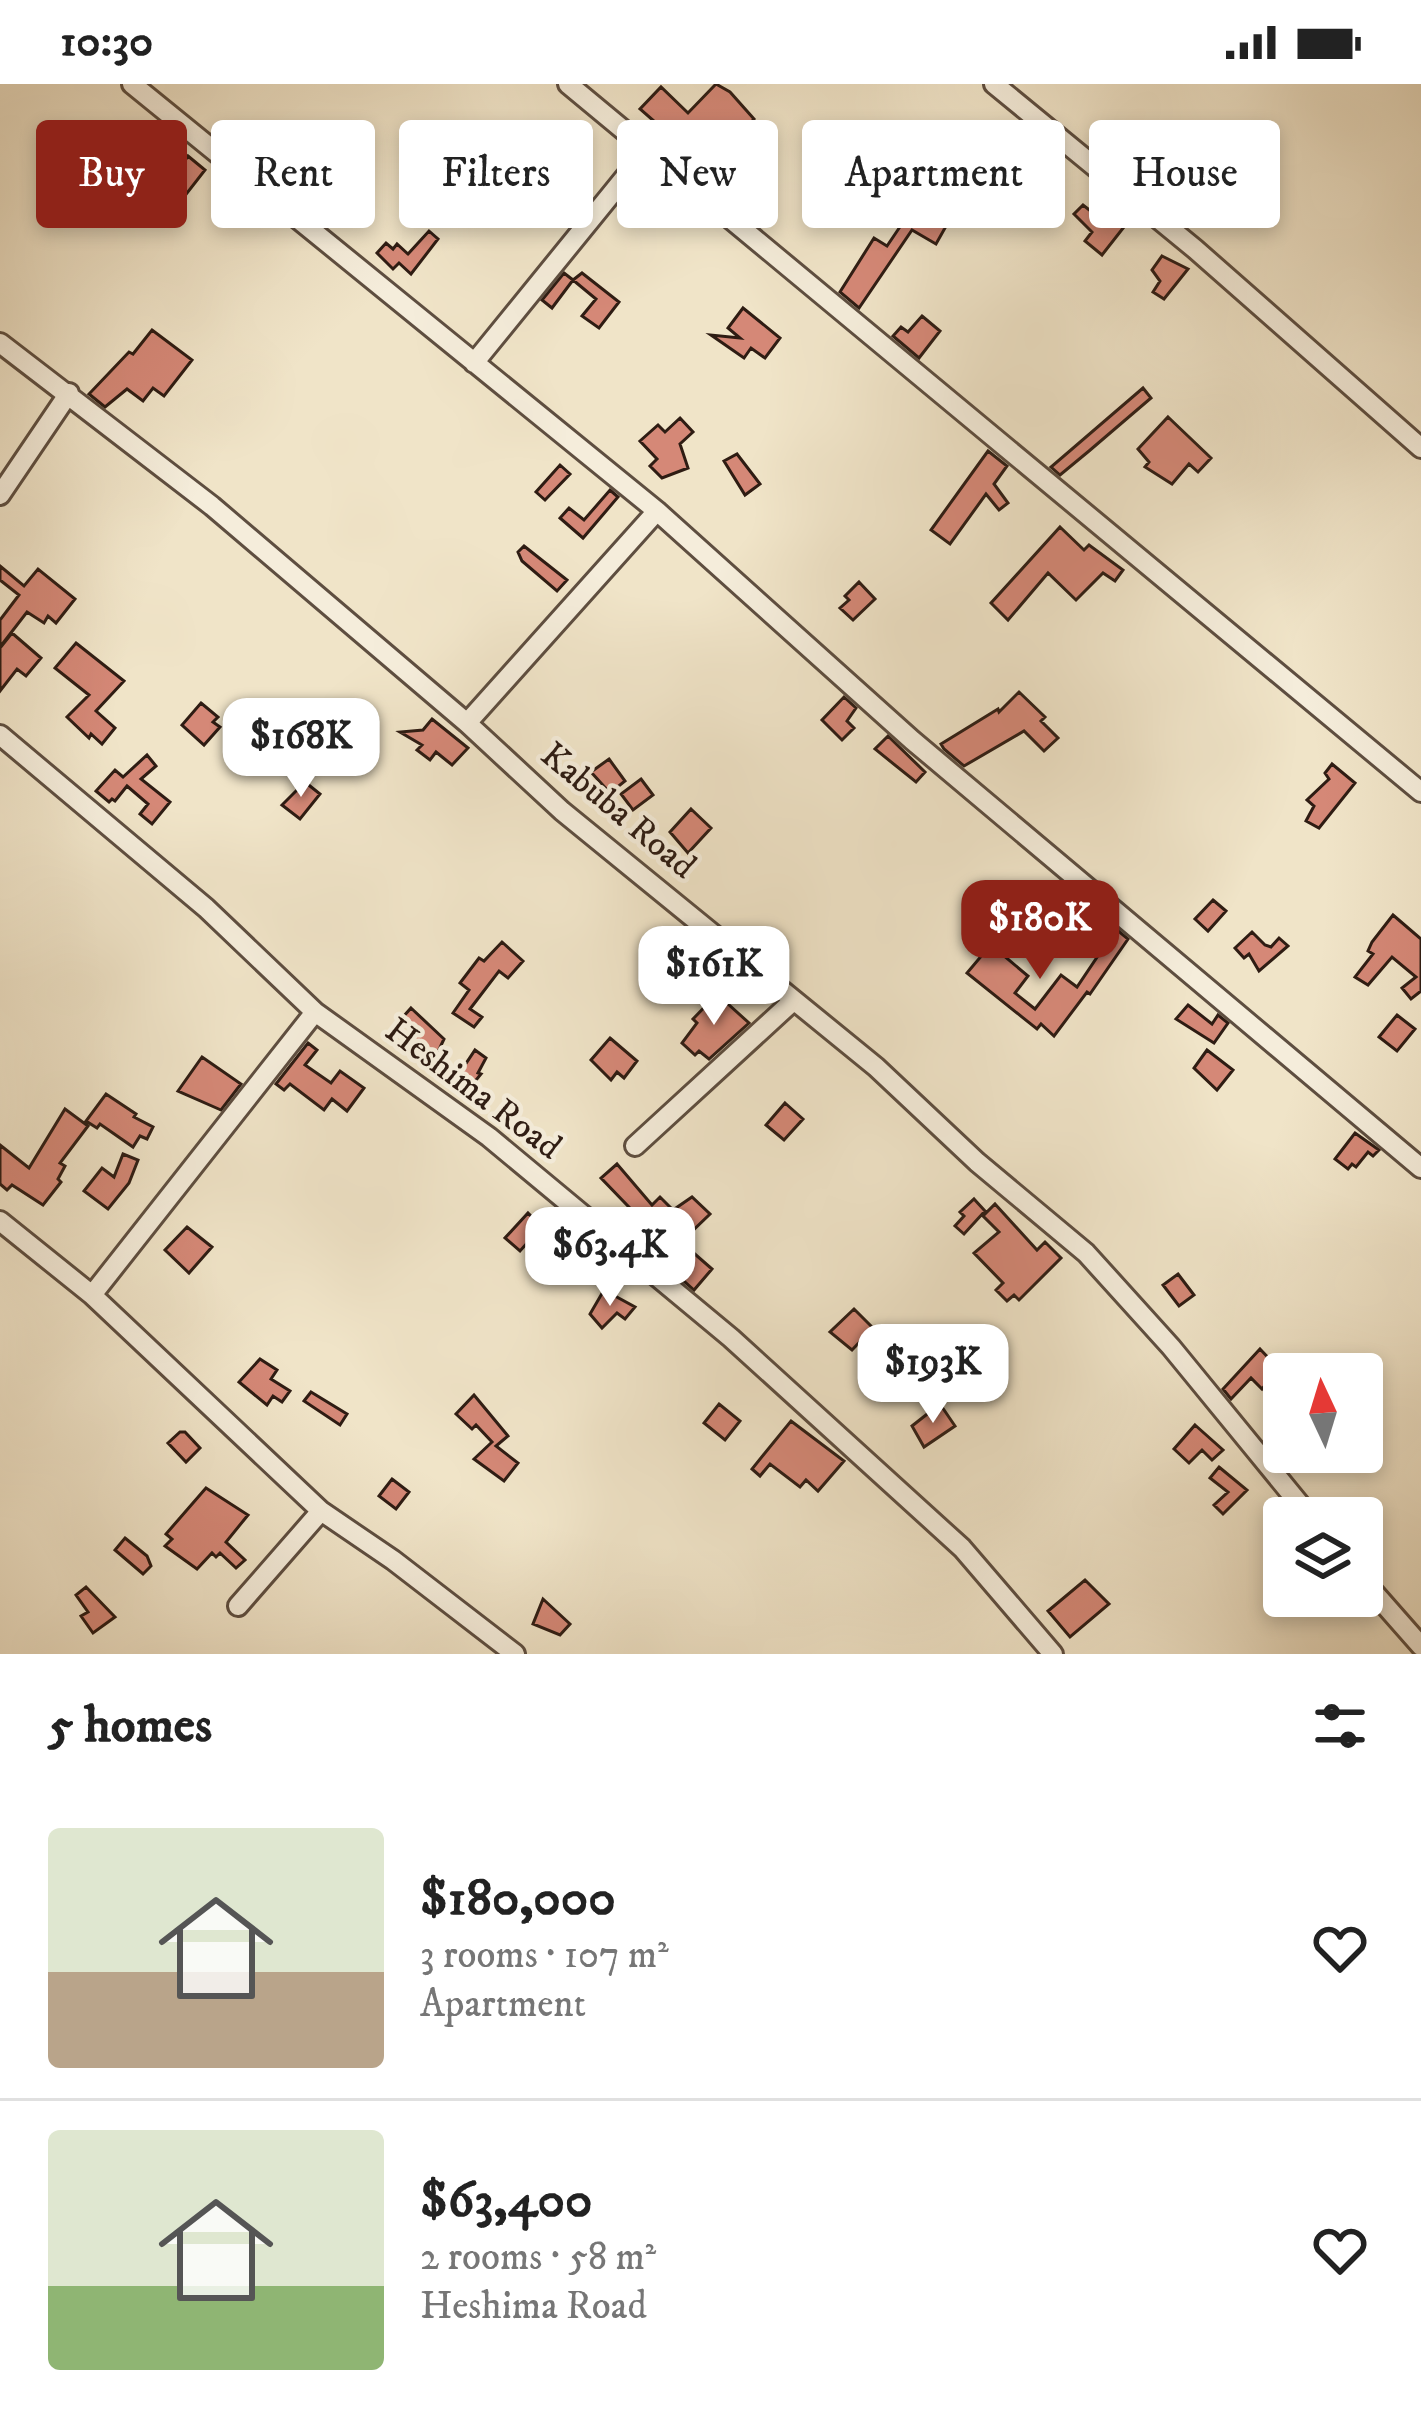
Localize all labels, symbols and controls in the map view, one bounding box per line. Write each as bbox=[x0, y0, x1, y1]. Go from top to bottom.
text: 10:30 bbox=[60, 14, 153, 70]
chip: Buy bbox=[36, 120, 187, 228]
chip: Rent bbox=[211, 120, 375, 228]
chip: Filters bbox=[399, 120, 593, 228]
chip: New bbox=[617, 120, 778, 228]
chip: Apartment bbox=[802, 120, 1065, 228]
chip: House bbox=[1089, 120, 1280, 228]
pin: $168K bbox=[217, 698, 385, 800]
text: $168K bbox=[250, 712, 352, 761]
street label: Kabuba Road bbox=[531, 733, 705, 889]
pin: $180K bbox=[956, 880, 1124, 982]
text: $180K bbox=[988, 894, 1092, 943]
pin: $161K bbox=[630, 926, 798, 1028]
text: $161K bbox=[665, 940, 763, 989]
street label: Heshima Road bbox=[376, 1008, 570, 1170]
pin: $63.4K bbox=[512, 1207, 708, 1309]
text: $63.4K bbox=[552, 1221, 668, 1270]
pin: $193K bbox=[849, 1324, 1017, 1426]
text: $193K bbox=[885, 1338, 981, 1387]
north arrow bbox=[1263, 1353, 1383, 1473]
map controls bbox=[1263, 1353, 1383, 1617]
button: layers bbox=[1263, 1497, 1383, 1617]
icon: filters bbox=[1307, 1693, 1373, 1759]
text: 5 homes bbox=[48, 1694, 212, 1758]
text: $180,000 bbox=[420, 1867, 616, 1931]
icon: home bbox=[144, 1876, 288, 2020]
icon: heart bbox=[1307, 1915, 1373, 1981]
text: 3 rooms · 107 m² bbox=[420, 1931, 669, 1980]
text: Apartment bbox=[420, 1980, 586, 2029]
text: $63,400 bbox=[420, 2169, 592, 2233]
icon: home bbox=[144, 2178, 288, 2322]
icon: heart bbox=[1307, 2217, 1373, 2283]
text: 2 rooms · 58 m² bbox=[420, 2233, 656, 2282]
text: Heshima Road bbox=[420, 2282, 647, 2331]

